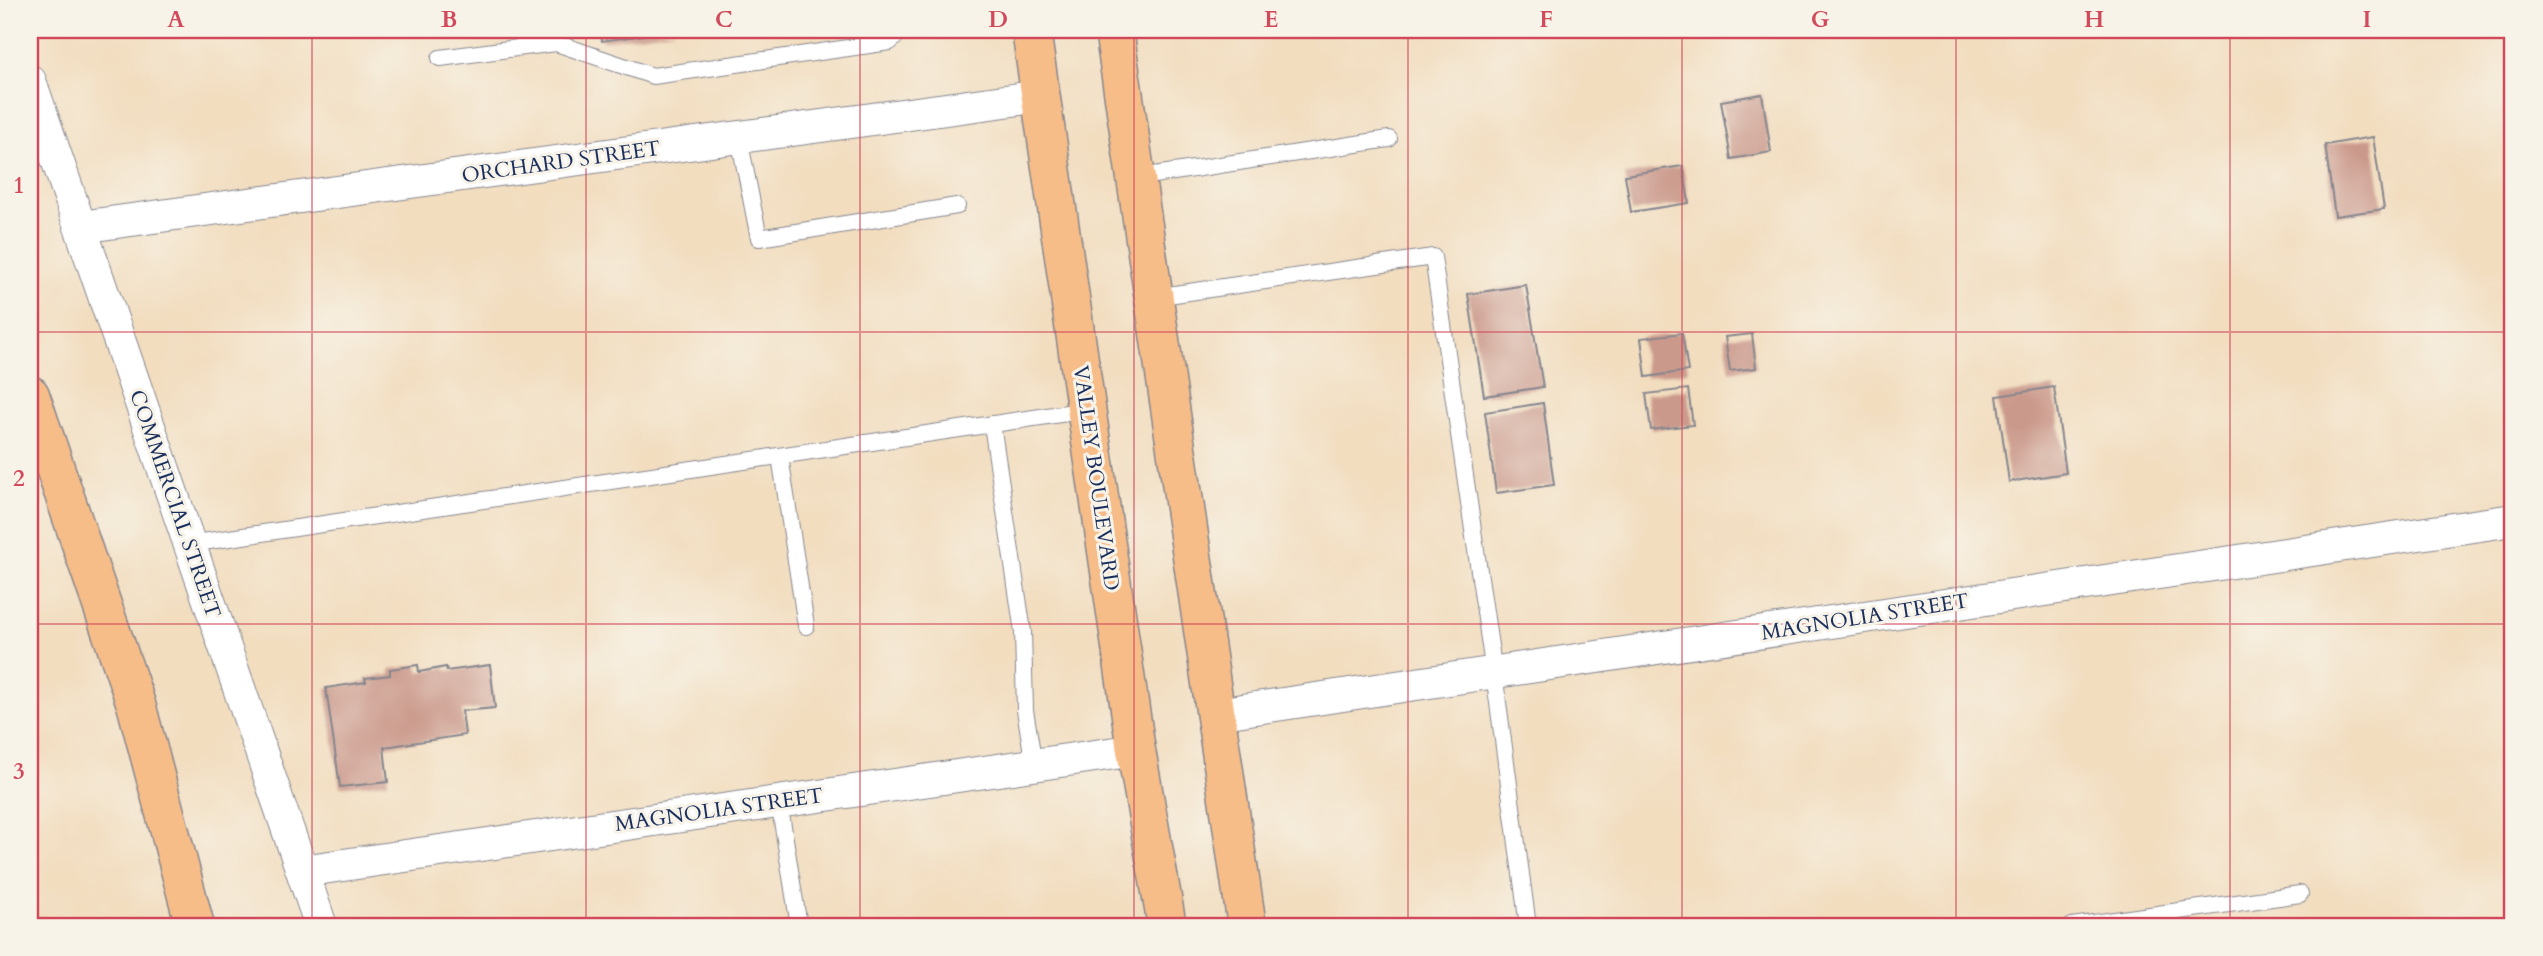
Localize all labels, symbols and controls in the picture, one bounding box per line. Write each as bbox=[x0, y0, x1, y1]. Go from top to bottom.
text: A bbox=[167, 4, 185, 35]
text: B bbox=[441, 4, 457, 35]
text: C bbox=[715, 4, 733, 35]
text: D bbox=[988, 4, 1008, 35]
text: E bbox=[1264, 4, 1278, 35]
text: F bbox=[1539, 4, 1553, 35]
text: G bbox=[1811, 4, 1830, 35]
text: H bbox=[2084, 4, 2104, 35]
text: I bbox=[2363, 4, 2371, 35]
street label: ORCHARD STREET bbox=[460, 134, 662, 190]
text: 1 bbox=[13, 170, 25, 201]
street label: VALLEY BOULEVARD bbox=[1066, 363, 1126, 593]
street label: COMMERCIAL STREET bbox=[122, 386, 228, 622]
text: 2 bbox=[13, 463, 25, 494]
street label: MAGNOLIA STREET bbox=[1759, 586, 1971, 648]
text: 3 bbox=[13, 756, 25, 787]
street label: MAGNOLIA STREET bbox=[613, 781, 825, 839]

